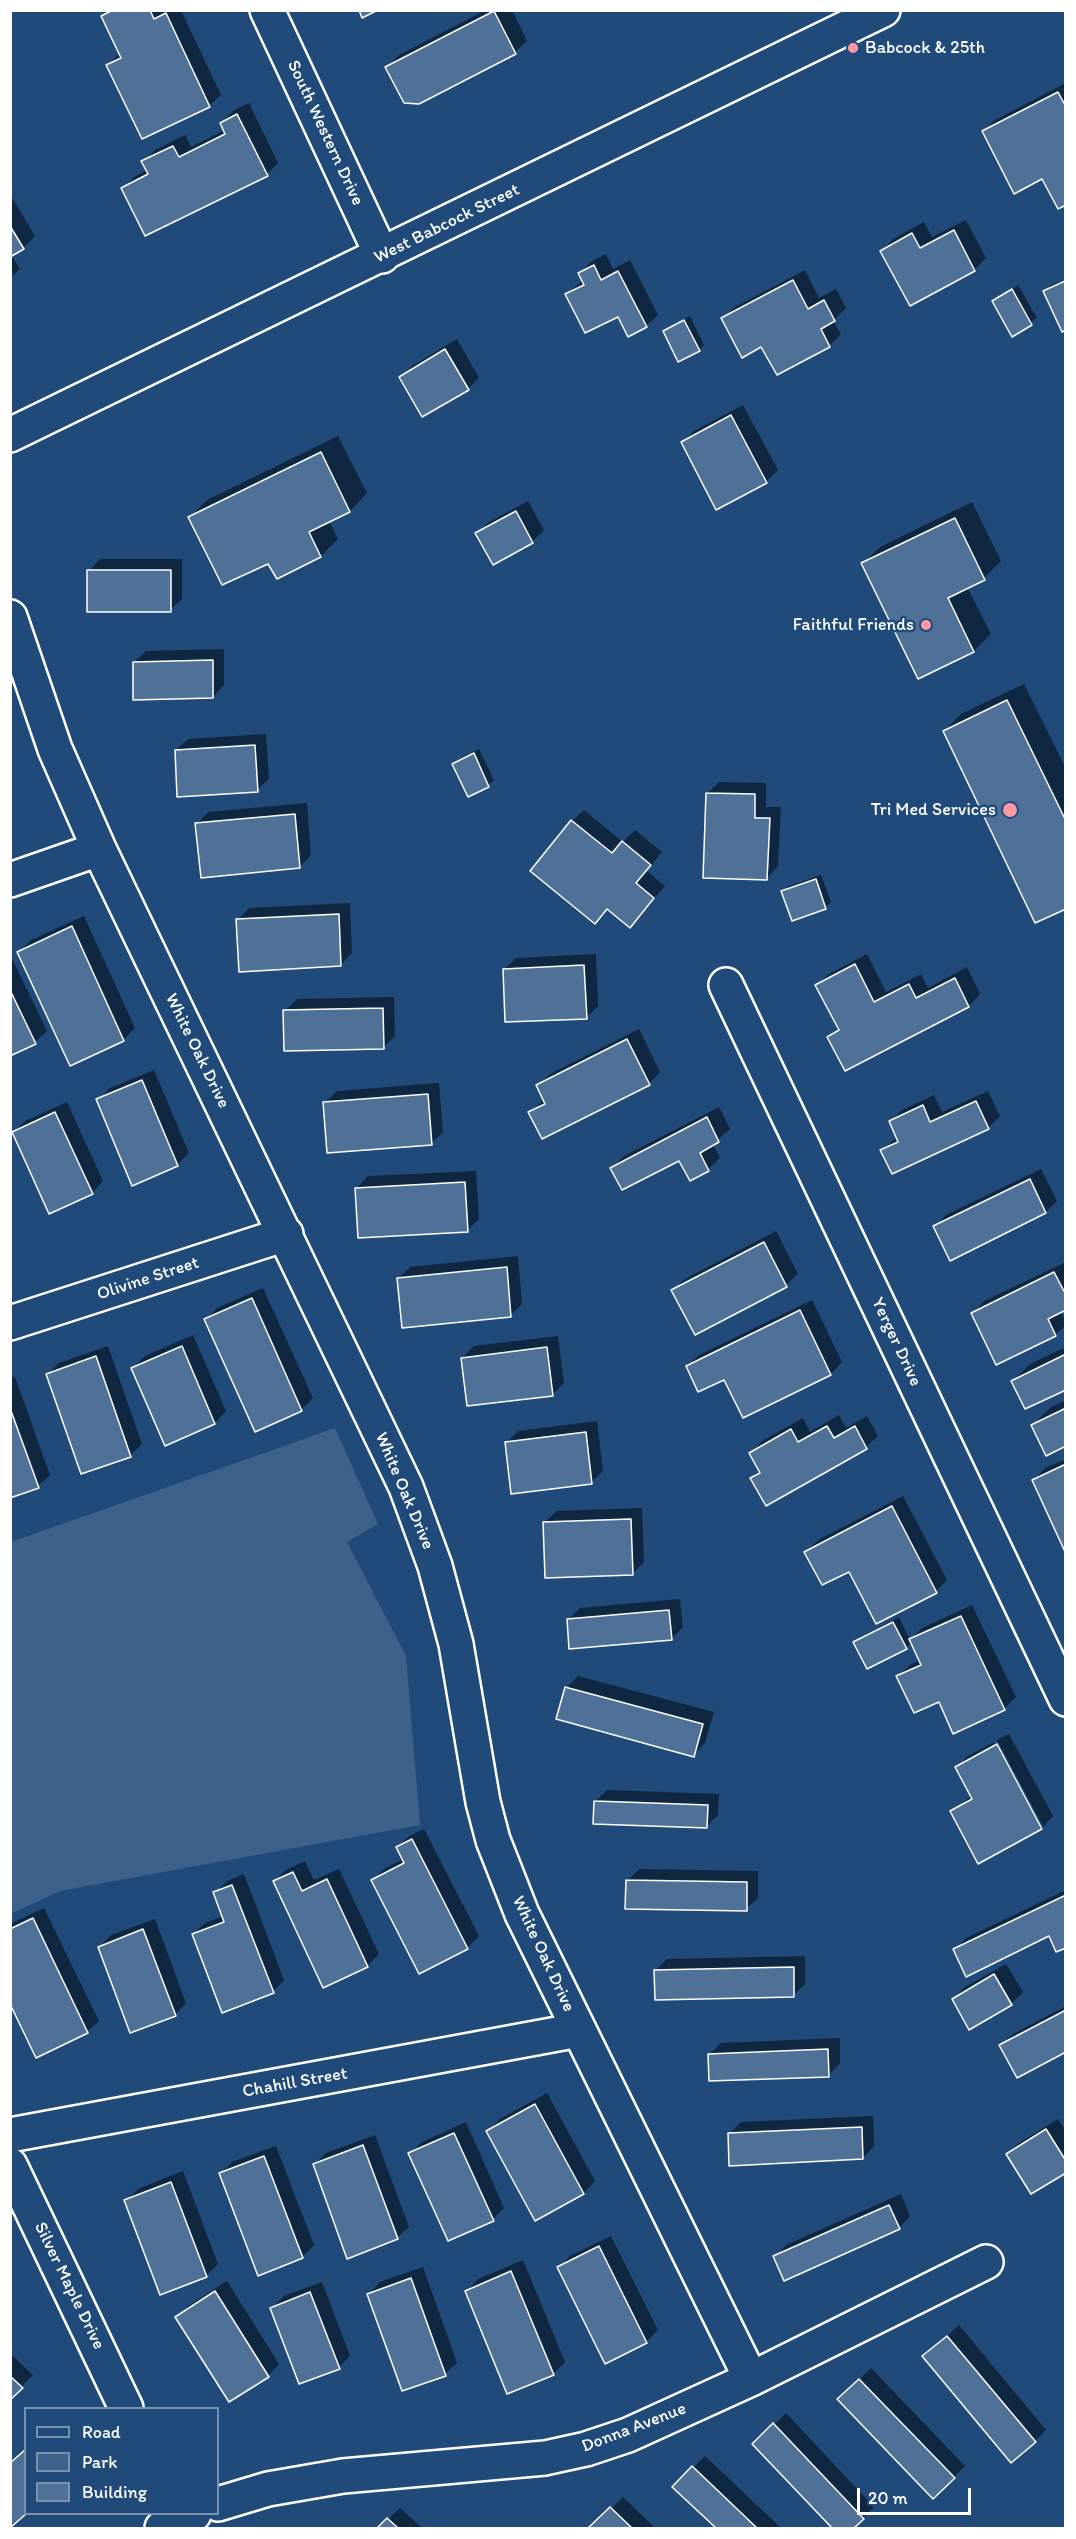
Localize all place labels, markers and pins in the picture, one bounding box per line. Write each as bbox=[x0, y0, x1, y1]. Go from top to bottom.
place label: Babcock & 25th bbox=[865, 37, 985, 59]
marker: Babcock & 25th bbox=[846, 41, 860, 55]
place label: Faithful Friends bbox=[793, 614, 914, 636]
marker: Faithful Friends bbox=[919, 618, 933, 632]
place label: Tri Med Services bbox=[871, 799, 996, 821]
marker: Tri Med Services bbox=[1001, 801, 1019, 819]

